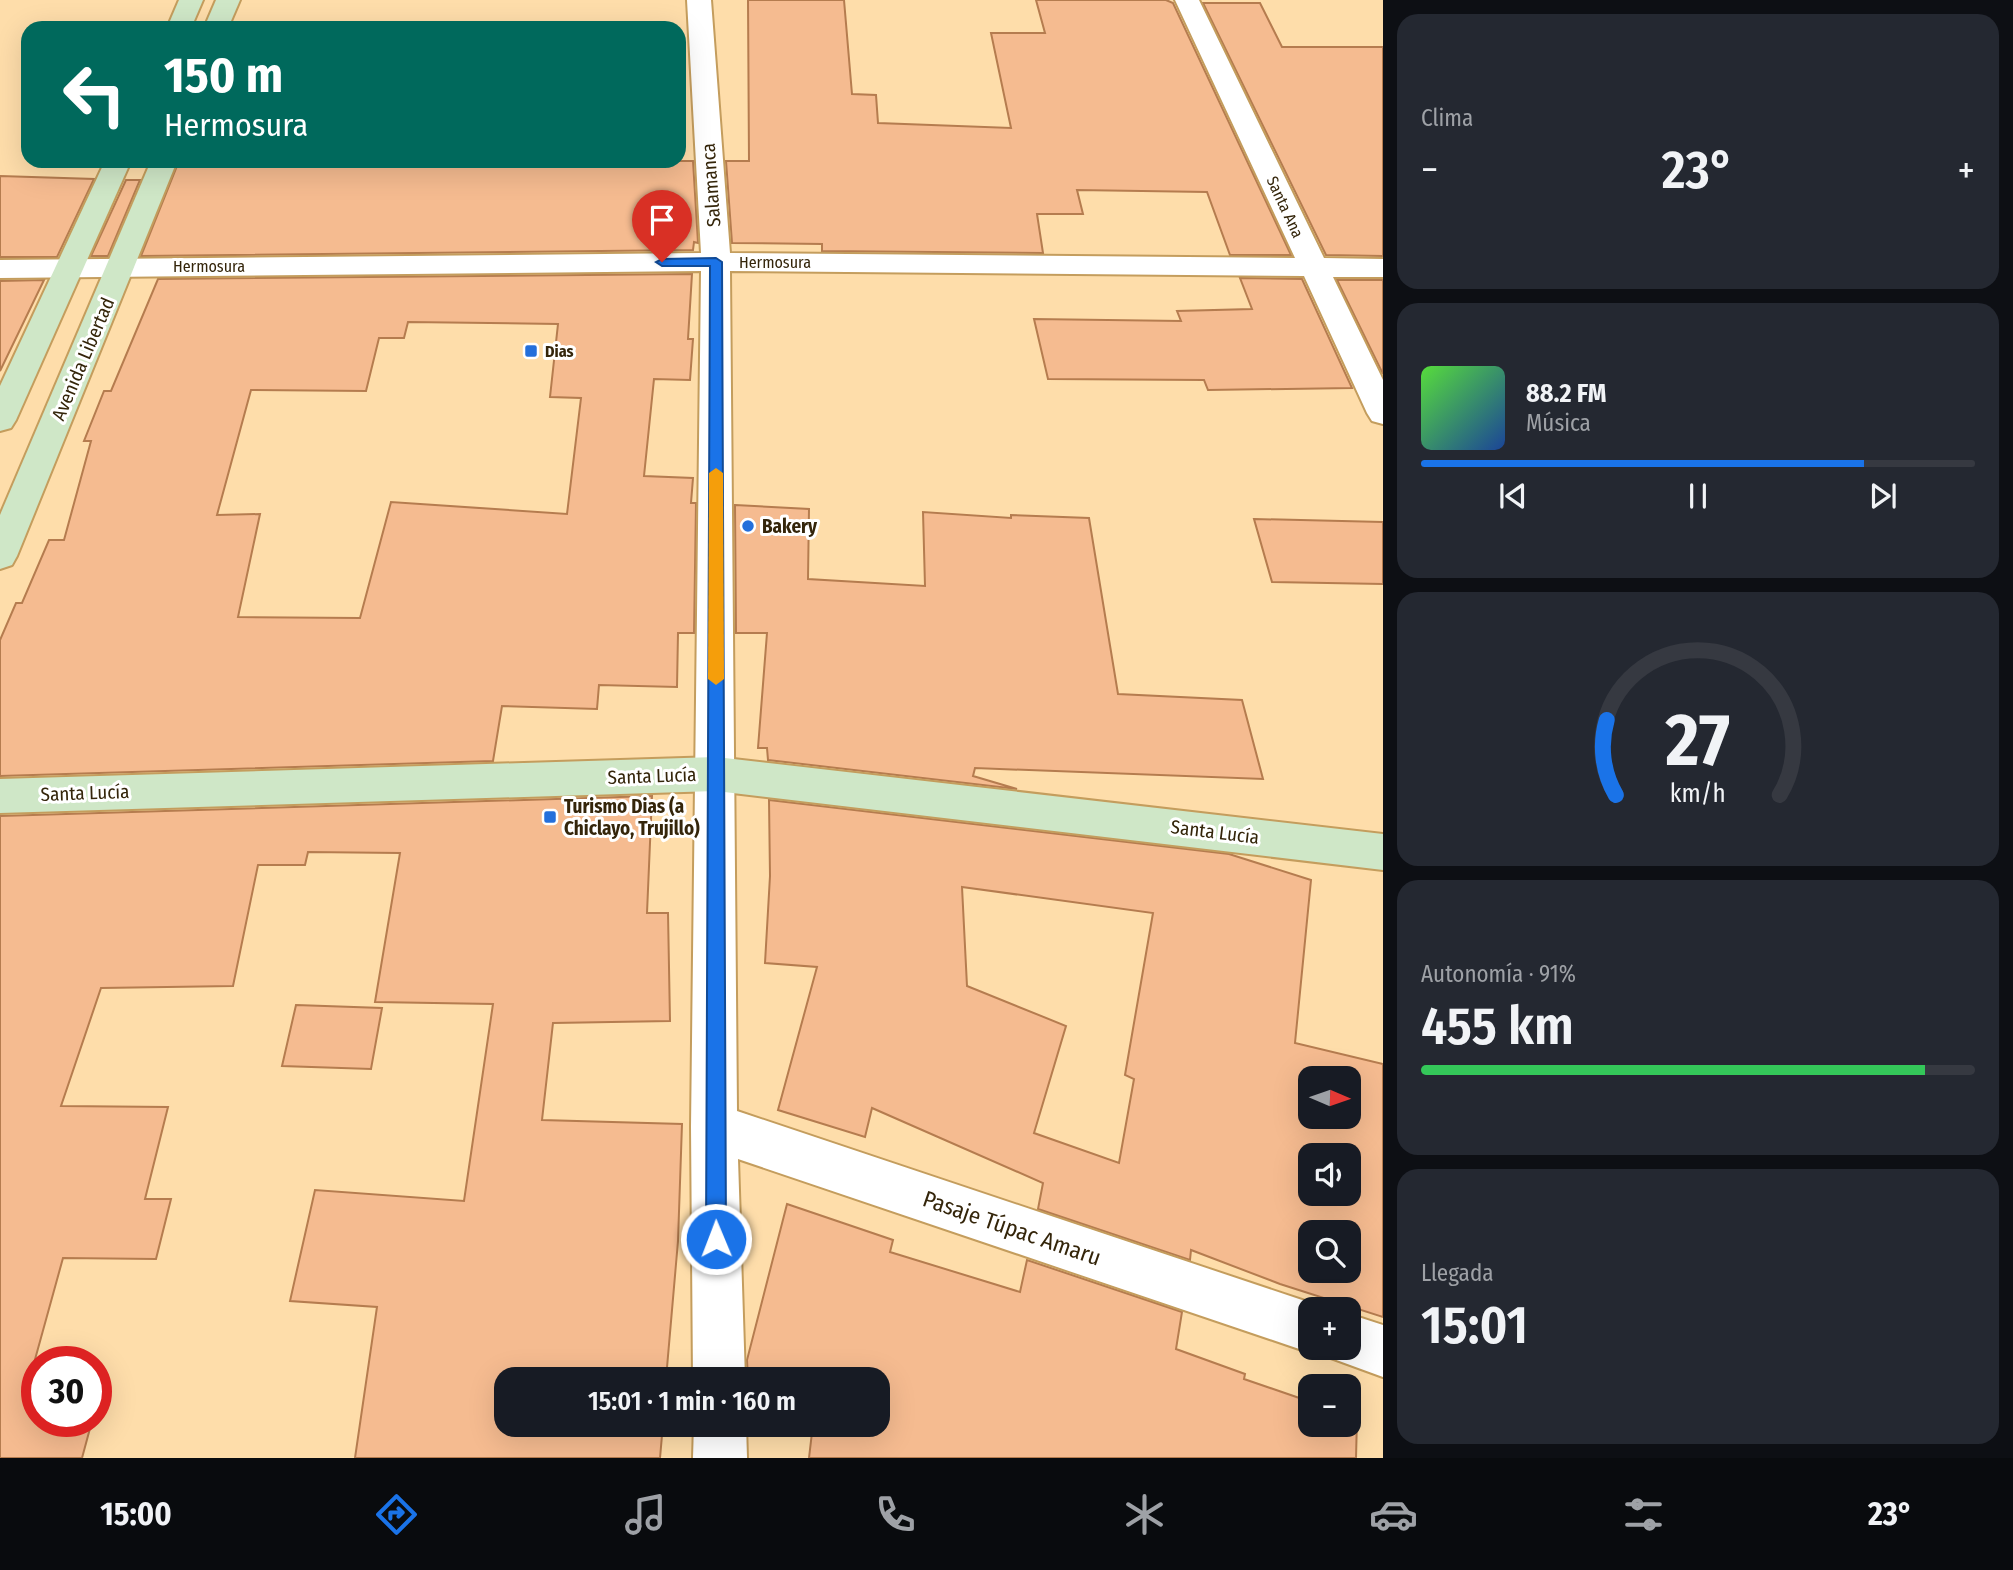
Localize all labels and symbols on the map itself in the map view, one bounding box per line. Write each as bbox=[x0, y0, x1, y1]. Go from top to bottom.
street label: Salamanca bbox=[697, 142, 725, 228]
street label: Santa Ana bbox=[1263, 173, 1308, 241]
pin bbox=[632, 190, 692, 262]
street label: Hermosura bbox=[739, 253, 811, 272]
street label: Hermosura bbox=[173, 257, 245, 276]
street label: Avenida Libertad bbox=[47, 294, 119, 424]
place label: Dias bbox=[545, 342, 574, 361]
marker: Dias bbox=[523, 343, 539, 359]
place label: Bakery bbox=[762, 515, 818, 538]
marker: Bakery bbox=[740, 518, 756, 534]
street label: Santa Lucía bbox=[607, 763, 697, 789]
street label: Santa Lucía bbox=[40, 780, 130, 806]
place label: Turismo Dias (a Chiclayo, Trujillo) bbox=[564, 795, 700, 840]
marker: Turismo Dias (a Chiclayo, Trujillo) bbox=[542, 809, 558, 825]
street label: Santa Lucía bbox=[1169, 815, 1261, 849]
north arrow bbox=[1298, 1066, 1362, 1129]
street label: Pasaje Túpac Amaru bbox=[919, 1184, 1105, 1272]
position arrow bbox=[679, 1202, 753, 1276]
speed limit sign: 30 bbox=[21, 1346, 112, 1437]

